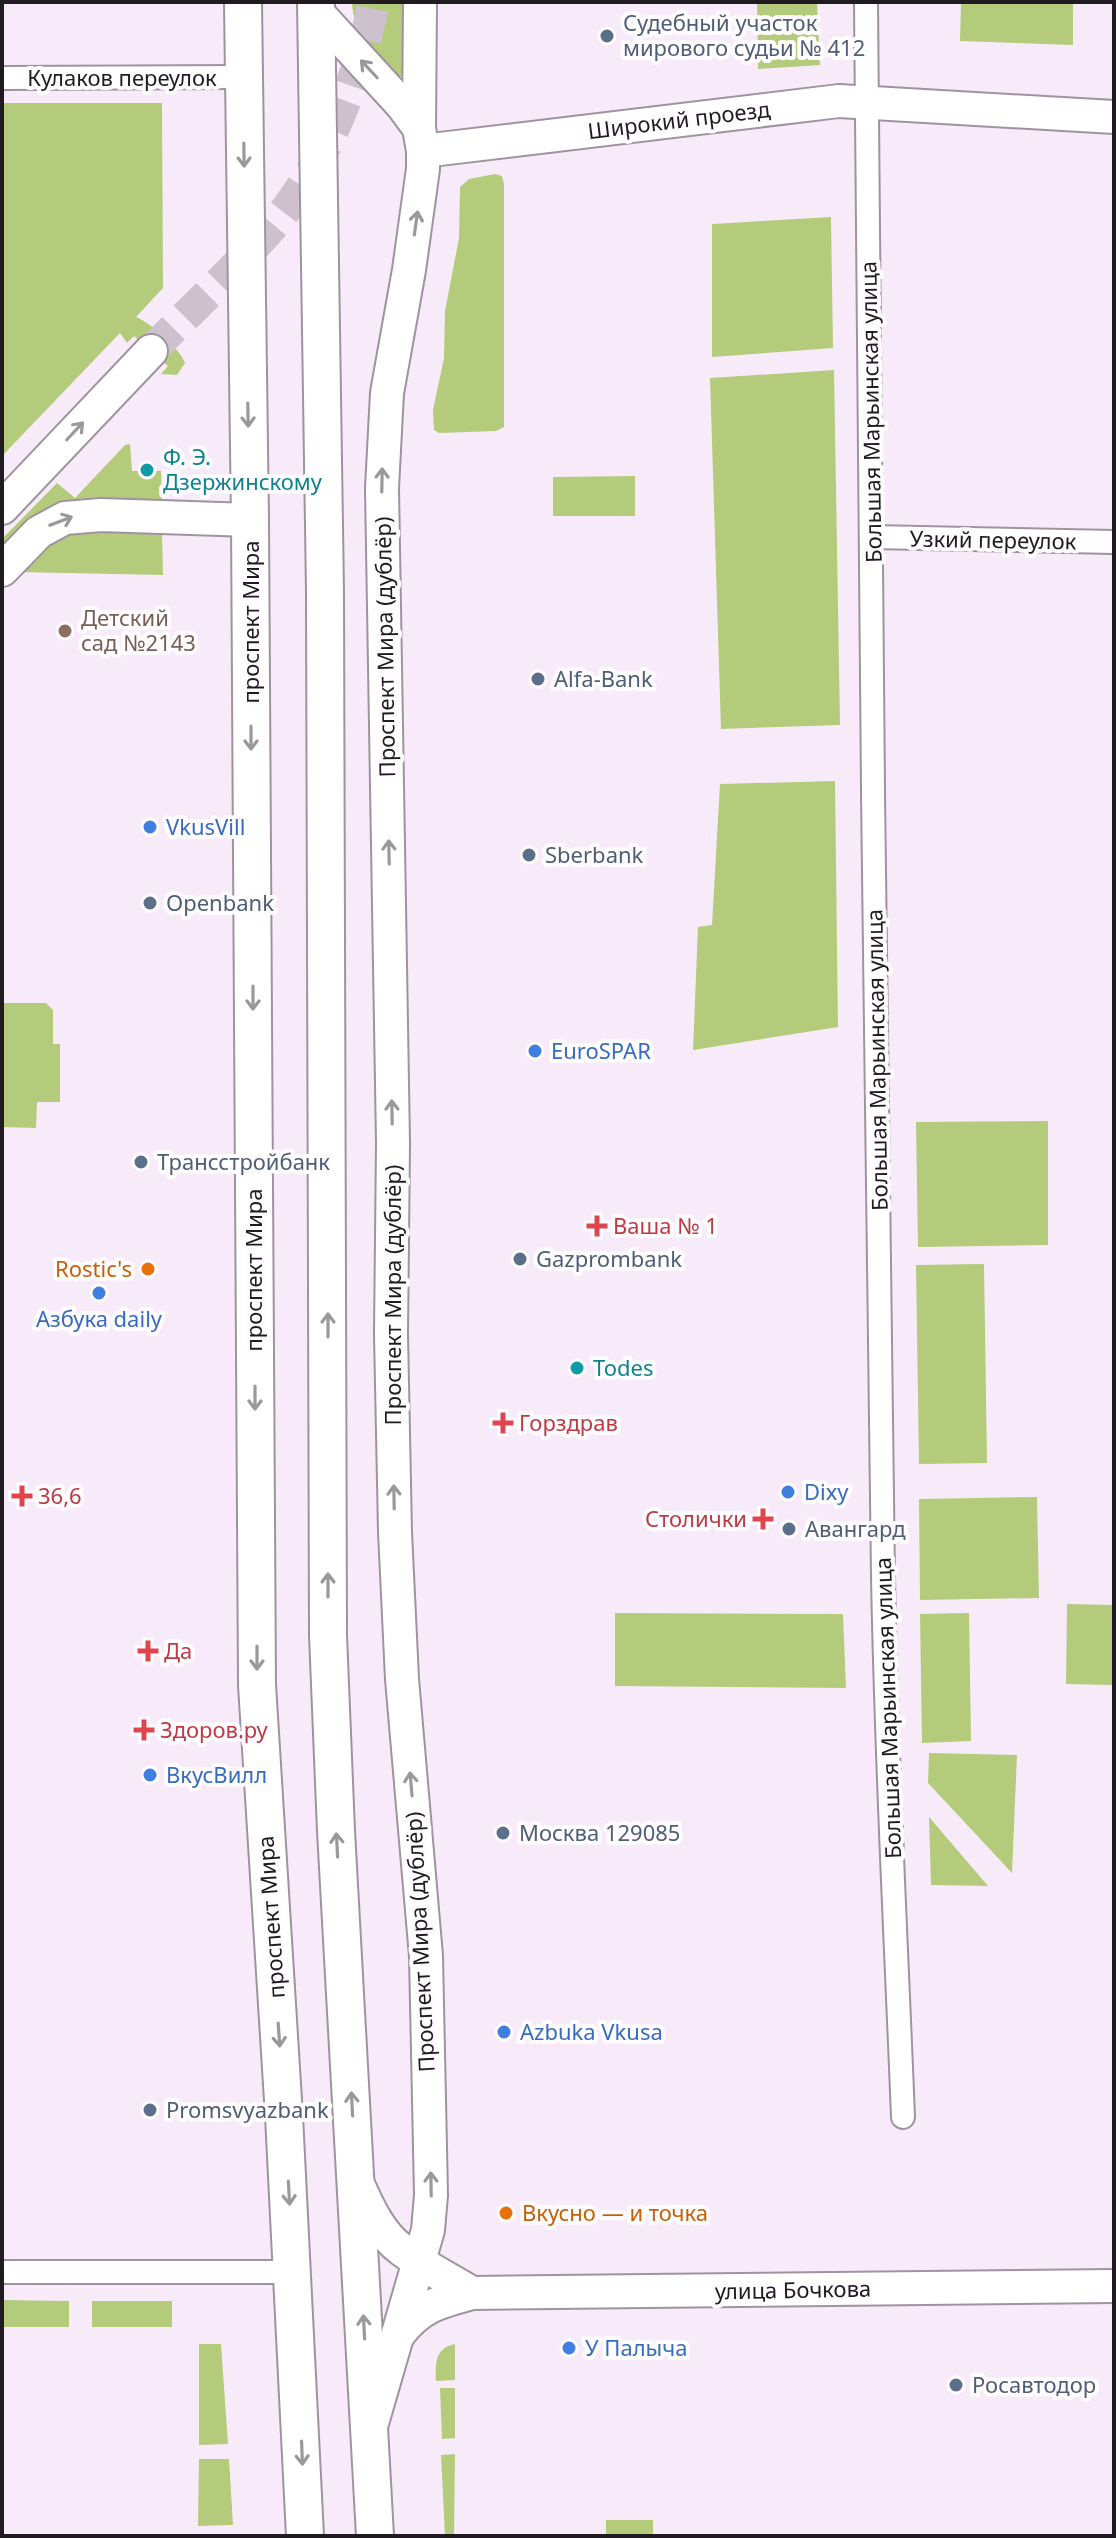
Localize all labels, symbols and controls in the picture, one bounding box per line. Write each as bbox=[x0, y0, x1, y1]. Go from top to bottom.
place label: Судебный участок мирового судьи № 412 bbox=[623, 7, 865, 62]
marker: Судебный участок мирового судьи № 412 bbox=[598, 27, 616, 45]
one-way arrow bbox=[360, 59, 378, 79]
street label: Кулаков переулок bbox=[27, 62, 217, 92]
street label: Широкий проезд bbox=[586, 93, 772, 145]
one-way arrow bbox=[236, 141, 252, 168]
one-way arrow bbox=[409, 210, 424, 236]
street label: Большая Марьинская улица bbox=[852, 261, 888, 563]
one-way arrow bbox=[241, 401, 256, 428]
one-way arrow bbox=[65, 421, 84, 441]
place label: Ф. Э. Дзержинскому bbox=[163, 441, 323, 496]
marker: Ф. Э. Дзержинскому bbox=[138, 461, 156, 479]
one-way arrow bbox=[374, 467, 390, 494]
one-way arrow bbox=[48, 513, 73, 527]
street label: Проспект Мира (дублёр) bbox=[367, 516, 401, 778]
street label: Узкий переулок bbox=[909, 523, 1077, 555]
street label: проспект Мира bbox=[235, 541, 265, 703]
place label: Детский сад №2143 bbox=[81, 602, 196, 657]
marker: Детский сад №2143 bbox=[56, 622, 74, 640]
place label: Alfa-Bank bbox=[554, 663, 653, 693]
marker: Alfa-Bank bbox=[529, 670, 547, 688]
one-way arrow bbox=[243, 724, 259, 751]
place label: VkusVill bbox=[166, 811, 245, 841]
marker: VkusVill bbox=[141, 818, 159, 836]
one-way arrow bbox=[381, 839, 396, 866]
place label: Sberbank bbox=[545, 839, 644, 869]
marker: Sberbank bbox=[520, 846, 538, 864]
place label: Openbank bbox=[166, 887, 274, 917]
marker: Openbank bbox=[141, 894, 159, 912]
street label: Большая Марьинская улица bbox=[858, 909, 894, 1211]
one-way arrow bbox=[245, 984, 261, 1011]
place label: EuroSPAR bbox=[551, 1035, 651, 1065]
marker: EuroSPAR bbox=[526, 1042, 544, 1060]
one-way arrow bbox=[384, 1099, 400, 1126]
place label: Трансстройбанк bbox=[157, 1146, 330, 1176]
marker: Трансстройбанк bbox=[132, 1153, 150, 1171]
street label: Проспект Мира (дублёр) bbox=[377, 1165, 407, 1425]
street label: проспект Мира bbox=[238, 1189, 268, 1351]
place label: Ваша № 1 bbox=[613, 1210, 718, 1240]
marker: Ваша № 1 bbox=[588, 1217, 606, 1235]
place label: Gazprombank bbox=[536, 1243, 682, 1273]
marker: Gazprombank bbox=[511, 1250, 529, 1268]
place label: Rostic's bbox=[55, 1253, 132, 1283]
marker: Rostic's bbox=[139, 1260, 157, 1278]
marker: Азбука daily bbox=[90, 1284, 108, 1302]
place label: Азбука daily bbox=[36, 1303, 163, 1333]
one-way arrow bbox=[320, 1312, 336, 1339]
place label: Todes bbox=[593, 1352, 653, 1382]
marker: Todes bbox=[568, 1359, 586, 1377]
one-way arrow bbox=[247, 1384, 263, 1411]
place label: Горздрав bbox=[519, 1407, 618, 1437]
marker: Горздрав bbox=[494, 1414, 512, 1432]
place label: Dixy bbox=[804, 1476, 849, 1506]
place label: 36,6 bbox=[38, 1480, 82, 1510]
marker: Dixy bbox=[779, 1483, 797, 1501]
one-way arrow bbox=[386, 1484, 402, 1511]
marker: 36,6 bbox=[13, 1487, 31, 1505]
place label: Столички bbox=[645, 1503, 747, 1533]
marker: Столички bbox=[754, 1510, 772, 1528]
place label: Авангард bbox=[805, 1513, 906, 1543]
marker: Авангард bbox=[780, 1520, 798, 1538]
street label: Большая Марьинская улица bbox=[867, 1557, 907, 1859]
one-way arrow bbox=[320, 1572, 336, 1599]
place label: Да bbox=[164, 1635, 192, 1665]
marker: Да bbox=[139, 1642, 157, 1660]
one-way arrow bbox=[249, 1644, 265, 1671]
place label: Здоров.ру bbox=[160, 1714, 269, 1744]
marker: Здоров.ру bbox=[135, 1721, 153, 1739]
place label: ВкусВилл bbox=[166, 1759, 267, 1789]
marker: ВкусВилл bbox=[141, 1766, 159, 1784]
one-way arrow bbox=[403, 1771, 418, 1798]
street label: Проспект Мира (дублёр) bbox=[397, 1811, 441, 2073]
place label: Москва 129085 bbox=[519, 1817, 680, 1847]
marker: Москва 129085 bbox=[494, 1824, 512, 1842]
one-way arrow bbox=[329, 1832, 344, 1859]
street label: проспект Мира bbox=[249, 1835, 291, 1999]
place label: Azbuka Vkusa bbox=[520, 2016, 663, 2046]
one-way arrow bbox=[272, 2021, 287, 2048]
marker: Azbuka Vkusa bbox=[495, 2023, 513, 2041]
one-way arrow bbox=[344, 2091, 359, 2118]
place label: Promsvyazbank bbox=[166, 2094, 329, 2124]
marker: Promsvyazbank bbox=[141, 2101, 159, 2119]
one-way arrow bbox=[423, 2171, 439, 2198]
one-way arrow bbox=[281, 2179, 296, 2206]
place label: Вкусно — и точка bbox=[522, 2197, 708, 2227]
marker: Вкусно — и точка bbox=[497, 2204, 515, 2222]
street label: улица Бочкова bbox=[715, 2273, 871, 2305]
one-way arrow bbox=[356, 2314, 371, 2341]
place label: У Палыча bbox=[585, 2332, 687, 2362]
marker: У Палыча bbox=[560, 2339, 578, 2357]
place label: Росавтодор bbox=[972, 2369, 1096, 2399]
marker: Росавтодор bbox=[947, 2376, 965, 2394]
one-way arrow bbox=[295, 2439, 310, 2466]

